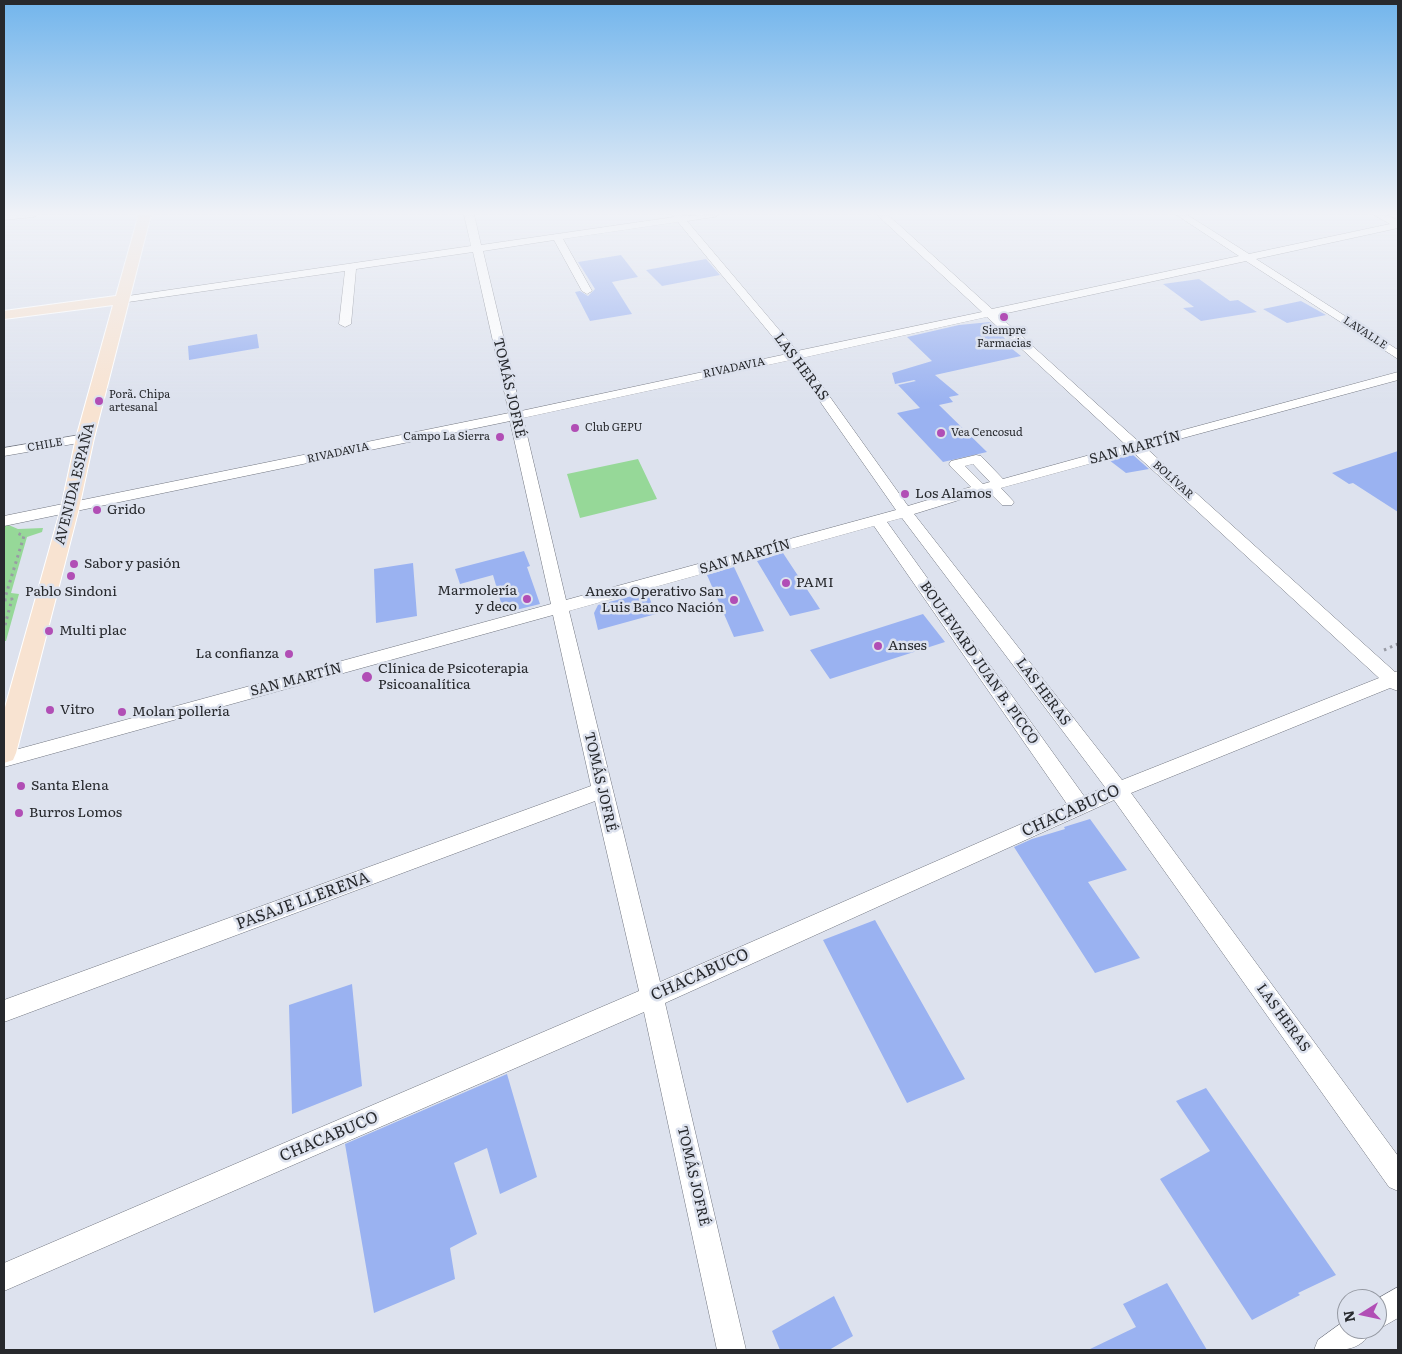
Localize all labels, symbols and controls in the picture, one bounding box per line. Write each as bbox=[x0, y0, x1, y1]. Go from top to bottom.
marker: Siempre Farmacias bbox=[998, 311, 1010, 323]
street label: LAVALLE bbox=[1341, 314, 1389, 352]
place label: Siempre Farmacias bbox=[977, 324, 1031, 350]
street label: LAS HERAS bbox=[770, 330, 832, 404]
street label: TOMÁS JOFRÉ bbox=[489, 336, 529, 440]
street label: RIVADAVIA bbox=[702, 355, 766, 381]
place label: Porã. Chipa artesanal bbox=[109, 388, 170, 414]
marker: Porã. Chipa artesanal bbox=[93, 395, 105, 407]
street label: AVENIDA ESPAÑA bbox=[52, 421, 98, 547]
place label: Club GEPU bbox=[585, 421, 643, 435]
marker: Club GEPU bbox=[569, 422, 581, 434]
place label: Vea Cencosud bbox=[951, 426, 1023, 440]
marker: Vea Cencosud bbox=[935, 427, 947, 439]
street label: SAN MARTÍN bbox=[1087, 428, 1183, 468]
place label: Campo La Sierra bbox=[403, 430, 490, 444]
marker: Campo La Sierra bbox=[494, 431, 506, 443]
street label: CHILE bbox=[26, 435, 64, 455]
street label: RIVADAVIA bbox=[306, 440, 370, 466]
street label: BOLÍVAR bbox=[1150, 458, 1196, 502]
place label: Los Alamos bbox=[915, 486, 991, 502]
marker: Los Alamos bbox=[899, 488, 911, 500]
place label: Grido bbox=[107, 502, 145, 518]
marker: Grido bbox=[91, 504, 103, 516]
street label: SAN MARTÍN bbox=[698, 536, 792, 578]
place label: Sabor y pasión bbox=[84, 556, 181, 572]
marker: Sabor y pasión bbox=[68, 558, 80, 570]
marker: Pablo Sindoni bbox=[65, 570, 77, 582]
place label: PAMI bbox=[796, 575, 834, 591]
marker: PAMI bbox=[780, 577, 792, 589]
street label: BOULEVARD JUAN B. PICCO bbox=[916, 578, 1042, 748]
place label: Marmolería y deco bbox=[437, 583, 517, 616]
place label: Pablo Sindoni bbox=[25, 584, 117, 600]
place label: Anexo Operativo San Luis Banco Nación bbox=[585, 584, 724, 616]
marker: Marmolería y deco bbox=[521, 593, 533, 605]
marker: Anexo Operativo San Luis Banco Nación bbox=[728, 594, 740, 606]
place label: Multi plac bbox=[59, 623, 126, 639]
marker: Multi plac bbox=[43, 625, 55, 637]
place label: Anses bbox=[888, 638, 927, 654]
marker: Anses bbox=[872, 640, 884, 652]
place label: La confianza bbox=[195, 646, 279, 662]
marker: La confianza bbox=[283, 648, 295, 660]
street label: LAS HERAS bbox=[1012, 655, 1074, 729]
street label: SAN MARTÍN bbox=[248, 660, 344, 700]
place label: Clínica de Psicoterapia Psicoanalítica bbox=[378, 661, 529, 694]
marker: Clínica de Psicoterapia Psicoanalítica bbox=[360, 670, 374, 684]
place label: Vitro bbox=[60, 702, 94, 718]
marker: Vitro bbox=[44, 704, 56, 716]
place label: Molan pollería bbox=[132, 704, 230, 720]
marker: Molan pollería bbox=[116, 706, 128, 718]
street label: TOMÁS JOFRÉ bbox=[580, 730, 620, 834]
place label: Santa Elena bbox=[31, 778, 109, 794]
marker: Santa Elena bbox=[15, 780, 27, 792]
street label: CHACABUCO bbox=[1019, 781, 1123, 841]
place label: Burros Lomos bbox=[29, 805, 122, 821]
marker: Burros Lomos bbox=[13, 807, 25, 819]
street label: PASAJE LLERENA bbox=[234, 868, 372, 934]
street label: CHACABUCO bbox=[648, 945, 752, 1005]
street label: LAS HERAS bbox=[1253, 981, 1313, 1055]
street label: CHACABUCO bbox=[277, 1108, 381, 1166]
street label: TOMÁS JOFRÉ bbox=[673, 1124, 713, 1228]
north arrow bbox=[1337, 1289, 1387, 1339]
text: N bbox=[1337, 1309, 1359, 1324]

